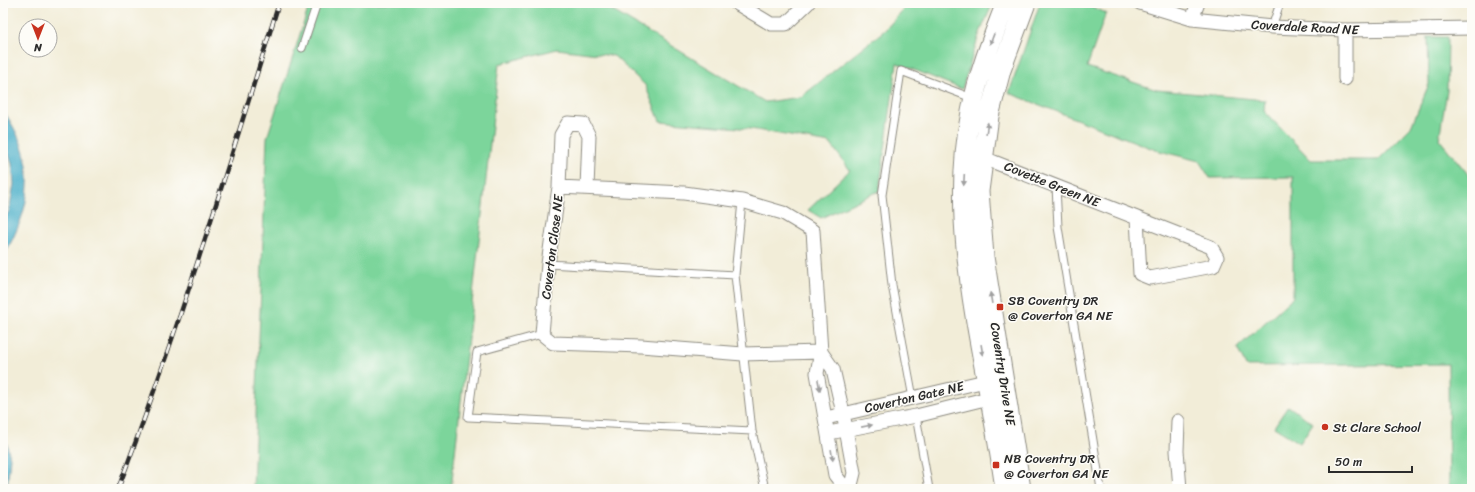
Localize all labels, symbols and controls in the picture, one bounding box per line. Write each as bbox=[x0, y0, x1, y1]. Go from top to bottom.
street label: Coverdale Road NE bbox=[1251, 13, 1360, 41]
north arrow bbox=[18, 18, 58, 58]
one-way arrow bbox=[989, 34, 995, 45]
text: N bbox=[34, 38, 43, 57]
one-way arrow bbox=[984, 122, 990, 134]
street label: Covette Green NE bbox=[1001, 154, 1104, 214]
one-way arrow bbox=[960, 174, 967, 186]
street label: Coverton Close NE bbox=[534, 193, 570, 301]
place label: SB Coventry DR @ Coverton GA NE bbox=[1008, 289, 1113, 327]
one-way arrow bbox=[988, 292, 994, 305]
marker: SB Coventry DR @ Coverton GA NE bbox=[995, 302, 1005, 312]
street label: Coventry Drive NE bbox=[983, 321, 1023, 428]
one-way arrow bbox=[979, 344, 985, 356]
street label: Coverton Gate NE bbox=[862, 374, 967, 420]
one-way arrow bbox=[817, 379, 823, 391]
place label: St Clare School bbox=[1333, 416, 1421, 439]
one-way arrow bbox=[861, 422, 873, 428]
marker: St Clare School bbox=[1320, 422, 1330, 432]
place label: NB Coventry DR @ Coverton GA NE bbox=[1004, 447, 1109, 485]
scale bar bbox=[1329, 448, 1412, 474]
one-way arrow bbox=[829, 449, 835, 461]
text: 50 m bbox=[1335, 451, 1362, 473]
marker: NB Coventry DR @ Coverton GA NE bbox=[991, 460, 1001, 470]

